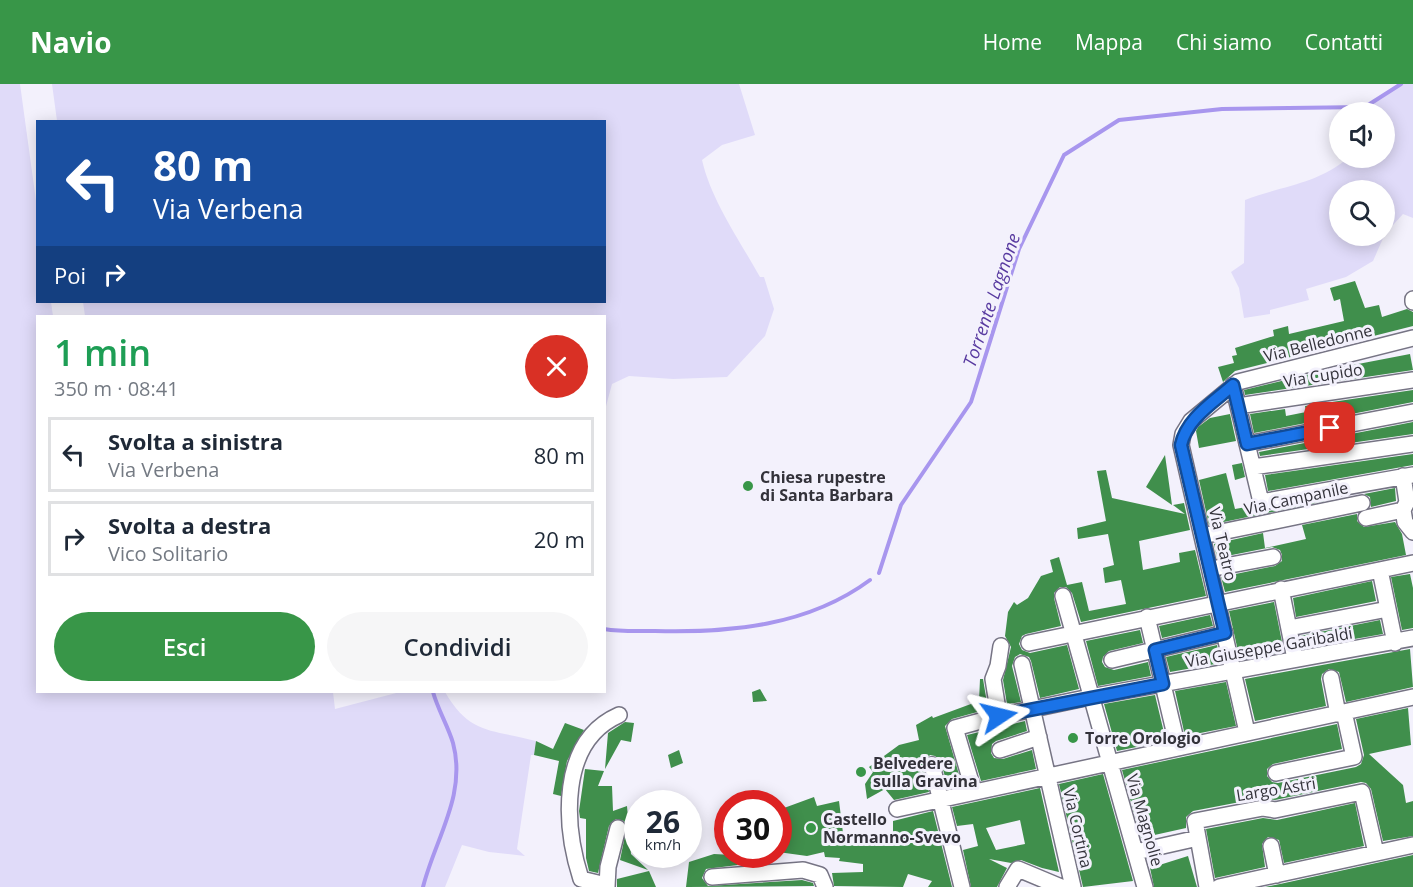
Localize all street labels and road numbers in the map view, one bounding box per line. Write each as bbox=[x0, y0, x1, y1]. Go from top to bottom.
street label: Via Belledonne bbox=[1261, 319, 1375, 367]
street label: Via Cupido bbox=[1282, 358, 1364, 392]
street label: Via Campanile bbox=[1242, 476, 1350, 520]
street label: Via Teatro bbox=[1204, 505, 1242, 583]
street label: Via Giuseppe Garibaldi bbox=[1184, 621, 1354, 673]
street label: Via Magnolie bbox=[1121, 771, 1169, 869]
street label: Largo Astri bbox=[1235, 772, 1317, 806]
street label: Via Cortina bbox=[1058, 786, 1098, 870]

